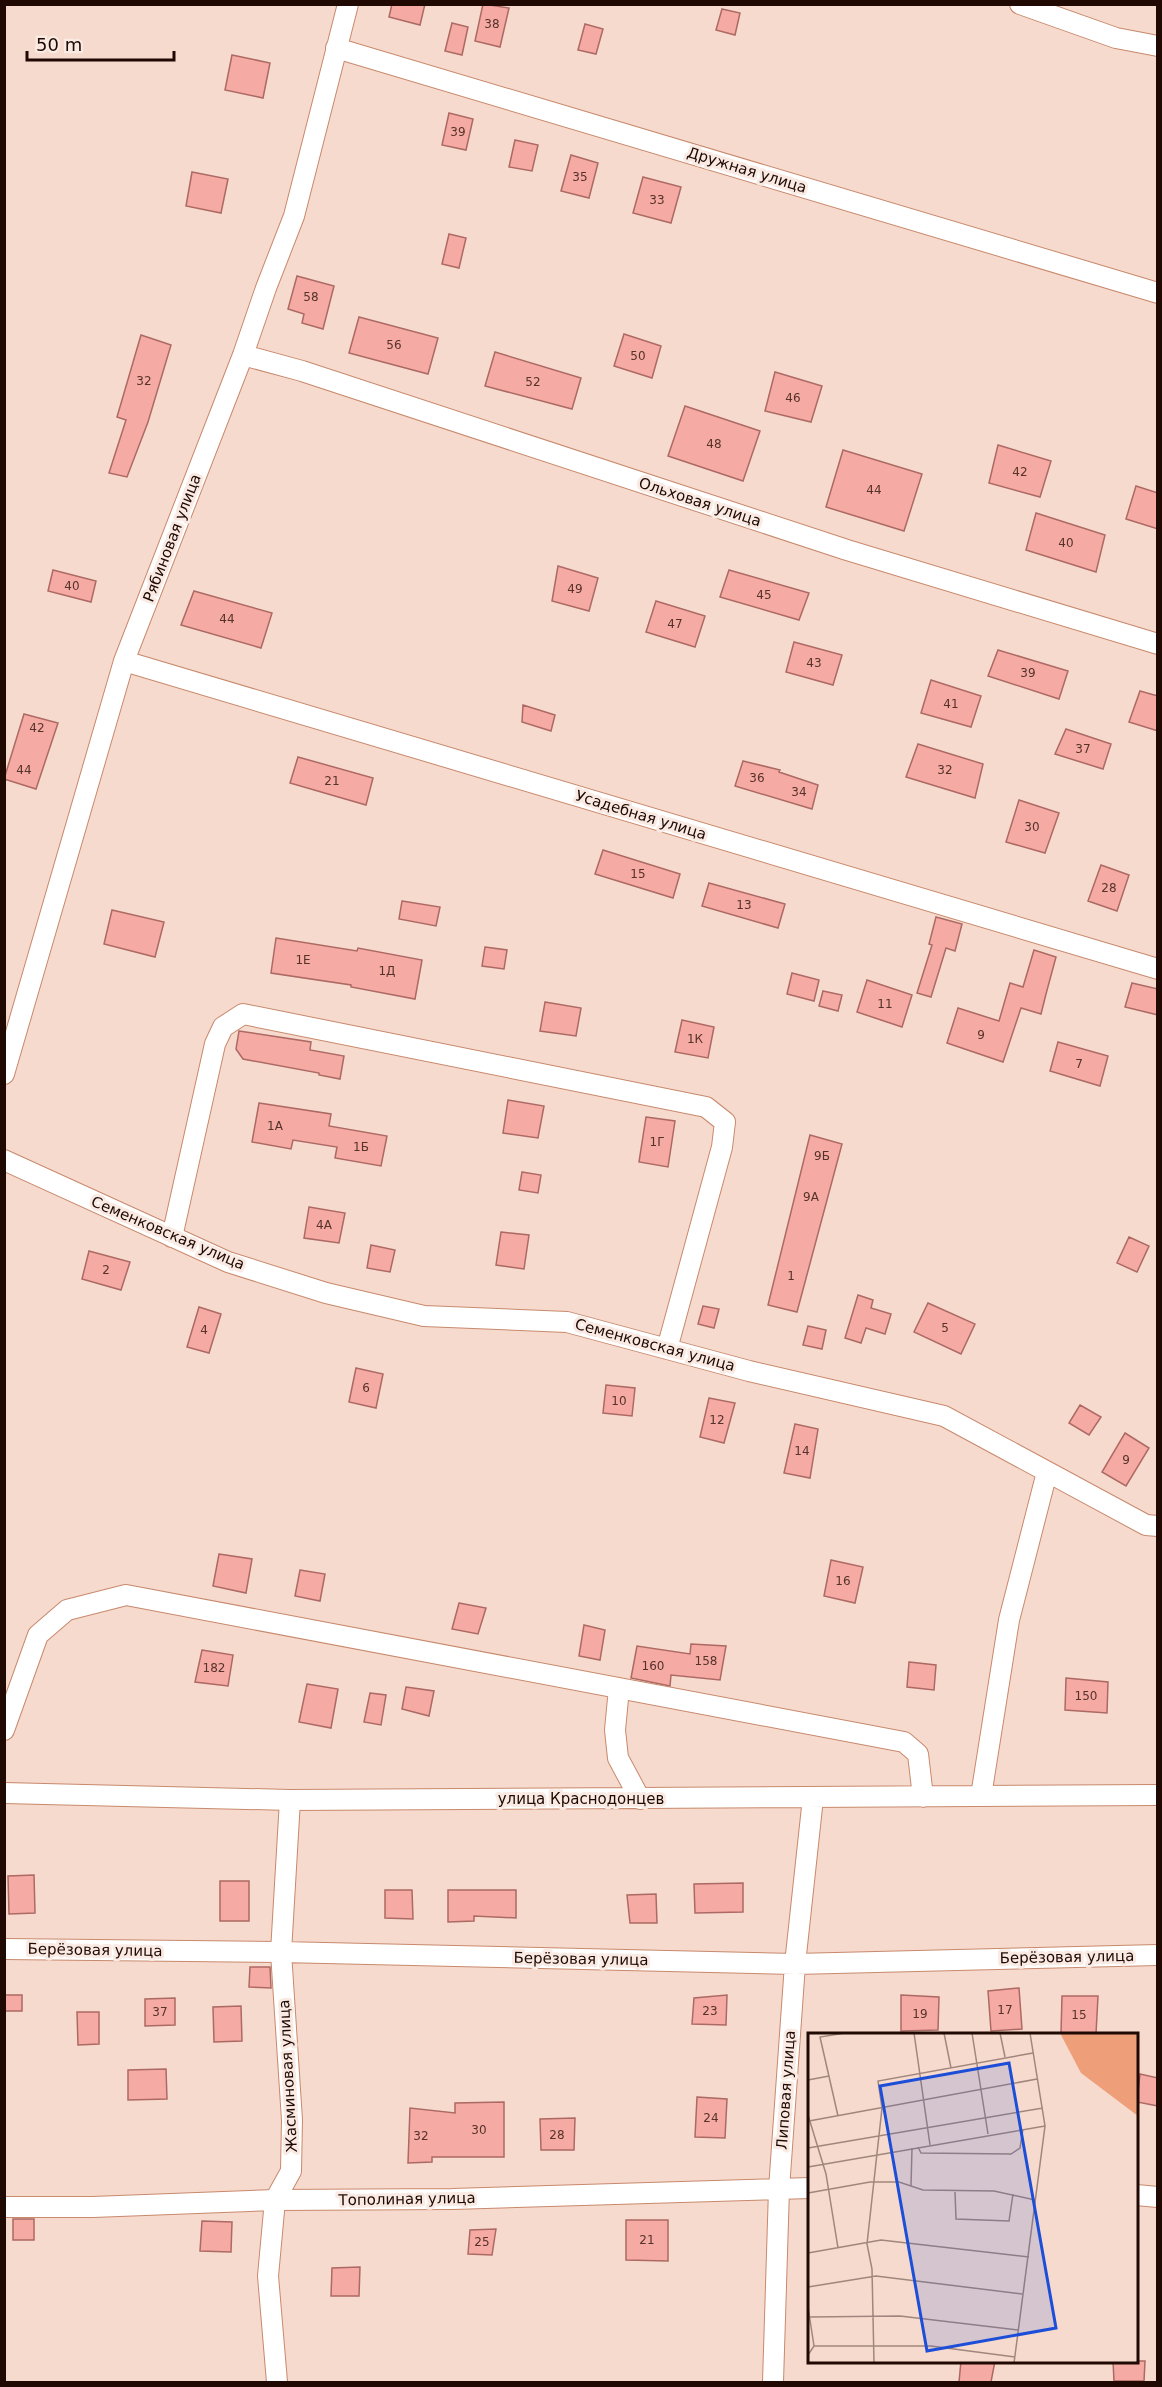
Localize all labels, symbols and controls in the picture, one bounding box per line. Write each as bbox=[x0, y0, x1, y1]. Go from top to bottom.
house number: 38 bbox=[484, 17, 500, 31]
scale bar bbox=[27, 24, 174, 62]
text: 50 m bbox=[36, 34, 82, 55]
house number: 39 bbox=[450, 125, 466, 139]
street label: Дружная улица bbox=[685, 143, 809, 197]
house number: 35 bbox=[572, 170, 588, 184]
house number: 33 bbox=[649, 193, 665, 207]
house number: 58 bbox=[303, 290, 319, 304]
house number: 56 bbox=[386, 338, 402, 352]
house number: 50 bbox=[630, 349, 646, 363]
house number: 32 bbox=[136, 374, 152, 388]
house number: 52 bbox=[525, 375, 541, 389]
house number: 46 bbox=[785, 391, 801, 405]
house number: 48 bbox=[706, 437, 722, 451]
house number: 42 bbox=[1012, 465, 1028, 479]
street label: Рябиновая улица bbox=[139, 472, 205, 604]
street label: Ольховая улица bbox=[636, 474, 764, 530]
house number: 44 bbox=[866, 483, 882, 497]
house number: 40 bbox=[1058, 536, 1074, 550]
house number: 40 bbox=[64, 579, 80, 593]
house number: 49 bbox=[567, 582, 583, 596]
house number: 45 bbox=[756, 588, 772, 602]
house number: 44 bbox=[219, 612, 235, 626]
house number: 47 bbox=[667, 617, 683, 631]
house number: 43 bbox=[806, 656, 822, 670]
house number: 39 bbox=[1020, 666, 1036, 680]
house number: 41 bbox=[943, 697, 959, 711]
house number: 42 bbox=[29, 721, 45, 735]
house number: 37 bbox=[1075, 742, 1091, 756]
house number: 44 bbox=[16, 763, 32, 777]
house number: 32 bbox=[937, 763, 953, 777]
house number: 36 bbox=[749, 771, 765, 785]
house number: 21 bbox=[324, 774, 340, 788]
house number: 34 bbox=[791, 785, 807, 799]
street label: Усадебная улица bbox=[573, 787, 709, 843]
house number: 30 bbox=[1024, 820, 1040, 834]
house number: 15 bbox=[630, 867, 646, 881]
house number: 28 bbox=[1101, 881, 1117, 895]
house number: 13 bbox=[736, 898, 752, 912]
house number: 1Е bbox=[295, 953, 311, 967]
house number: 1Д bbox=[378, 964, 396, 978]
house number: 11 bbox=[877, 997, 893, 1011]
house number: 9 bbox=[977, 1028, 985, 1042]
house number: 1К bbox=[687, 1032, 704, 1046]
house number: 7 bbox=[1075, 1057, 1083, 1071]
house number: 1А bbox=[267, 1119, 284, 1133]
house number: 1Г bbox=[650, 1135, 664, 1149]
house number: 1Б bbox=[353, 1140, 369, 1154]
house number: 9Б bbox=[814, 1149, 830, 1163]
house number: 9А bbox=[803, 1190, 820, 1204]
street label: Семенковская улица bbox=[89, 1192, 247, 1274]
house number: 4А bbox=[316, 1218, 333, 1232]
house number: 2 bbox=[102, 1263, 110, 1277]
house number: 1 bbox=[787, 1269, 795, 1283]
street label: Семенковская улица bbox=[573, 1315, 737, 1375]
house number: 5 bbox=[941, 1321, 949, 1335]
house number: 4 bbox=[200, 1323, 208, 1337]
house number: 6 bbox=[362, 1381, 370, 1395]
house number: 10 bbox=[611, 1394, 627, 1408]
house number: 12 bbox=[709, 1413, 725, 1427]
house number: 14 bbox=[794, 1444, 810, 1458]
house number: 9 bbox=[1122, 1453, 1130, 1467]
house number: 16 bbox=[835, 1574, 851, 1588]
house number: 158 bbox=[695, 1654, 717, 1668]
house number: 160 bbox=[642, 1659, 664, 1673]
house number: 182 bbox=[203, 1661, 225, 1675]
house number: 150 bbox=[1075, 1689, 1097, 1703]
street label: улица Краснодонцев bbox=[498, 1790, 664, 1808]
street label: Берёзовая улица bbox=[27, 1940, 163, 1960]
street label: Берёзовая улица bbox=[999, 1947, 1135, 1967]
street label: Берёзовая улица bbox=[513, 1949, 649, 1969]
street label: Жасминовая улица bbox=[275, 1999, 301, 2153]
house number: 17 bbox=[997, 2003, 1013, 2017]
house number: 23 bbox=[702, 2004, 718, 2018]
house number: 37 bbox=[152, 2005, 168, 2019]
house number: 19 bbox=[912, 2007, 928, 2021]
house number: 15 bbox=[1071, 2008, 1087, 2022]
street label: Липовая улица bbox=[773, 2030, 799, 2150]
inset map bbox=[808, 2033, 1138, 2363]
house number: 24 bbox=[703, 2111, 719, 2125]
house number: 30 bbox=[471, 2123, 487, 2137]
house number: 28 bbox=[549, 2128, 565, 2142]
house number: 32 bbox=[413, 2129, 429, 2143]
street label: Тополиная улица bbox=[337, 2189, 476, 2209]
house number: 21 bbox=[639, 2233, 655, 2247]
house number: 25 bbox=[474, 2235, 490, 2249]

